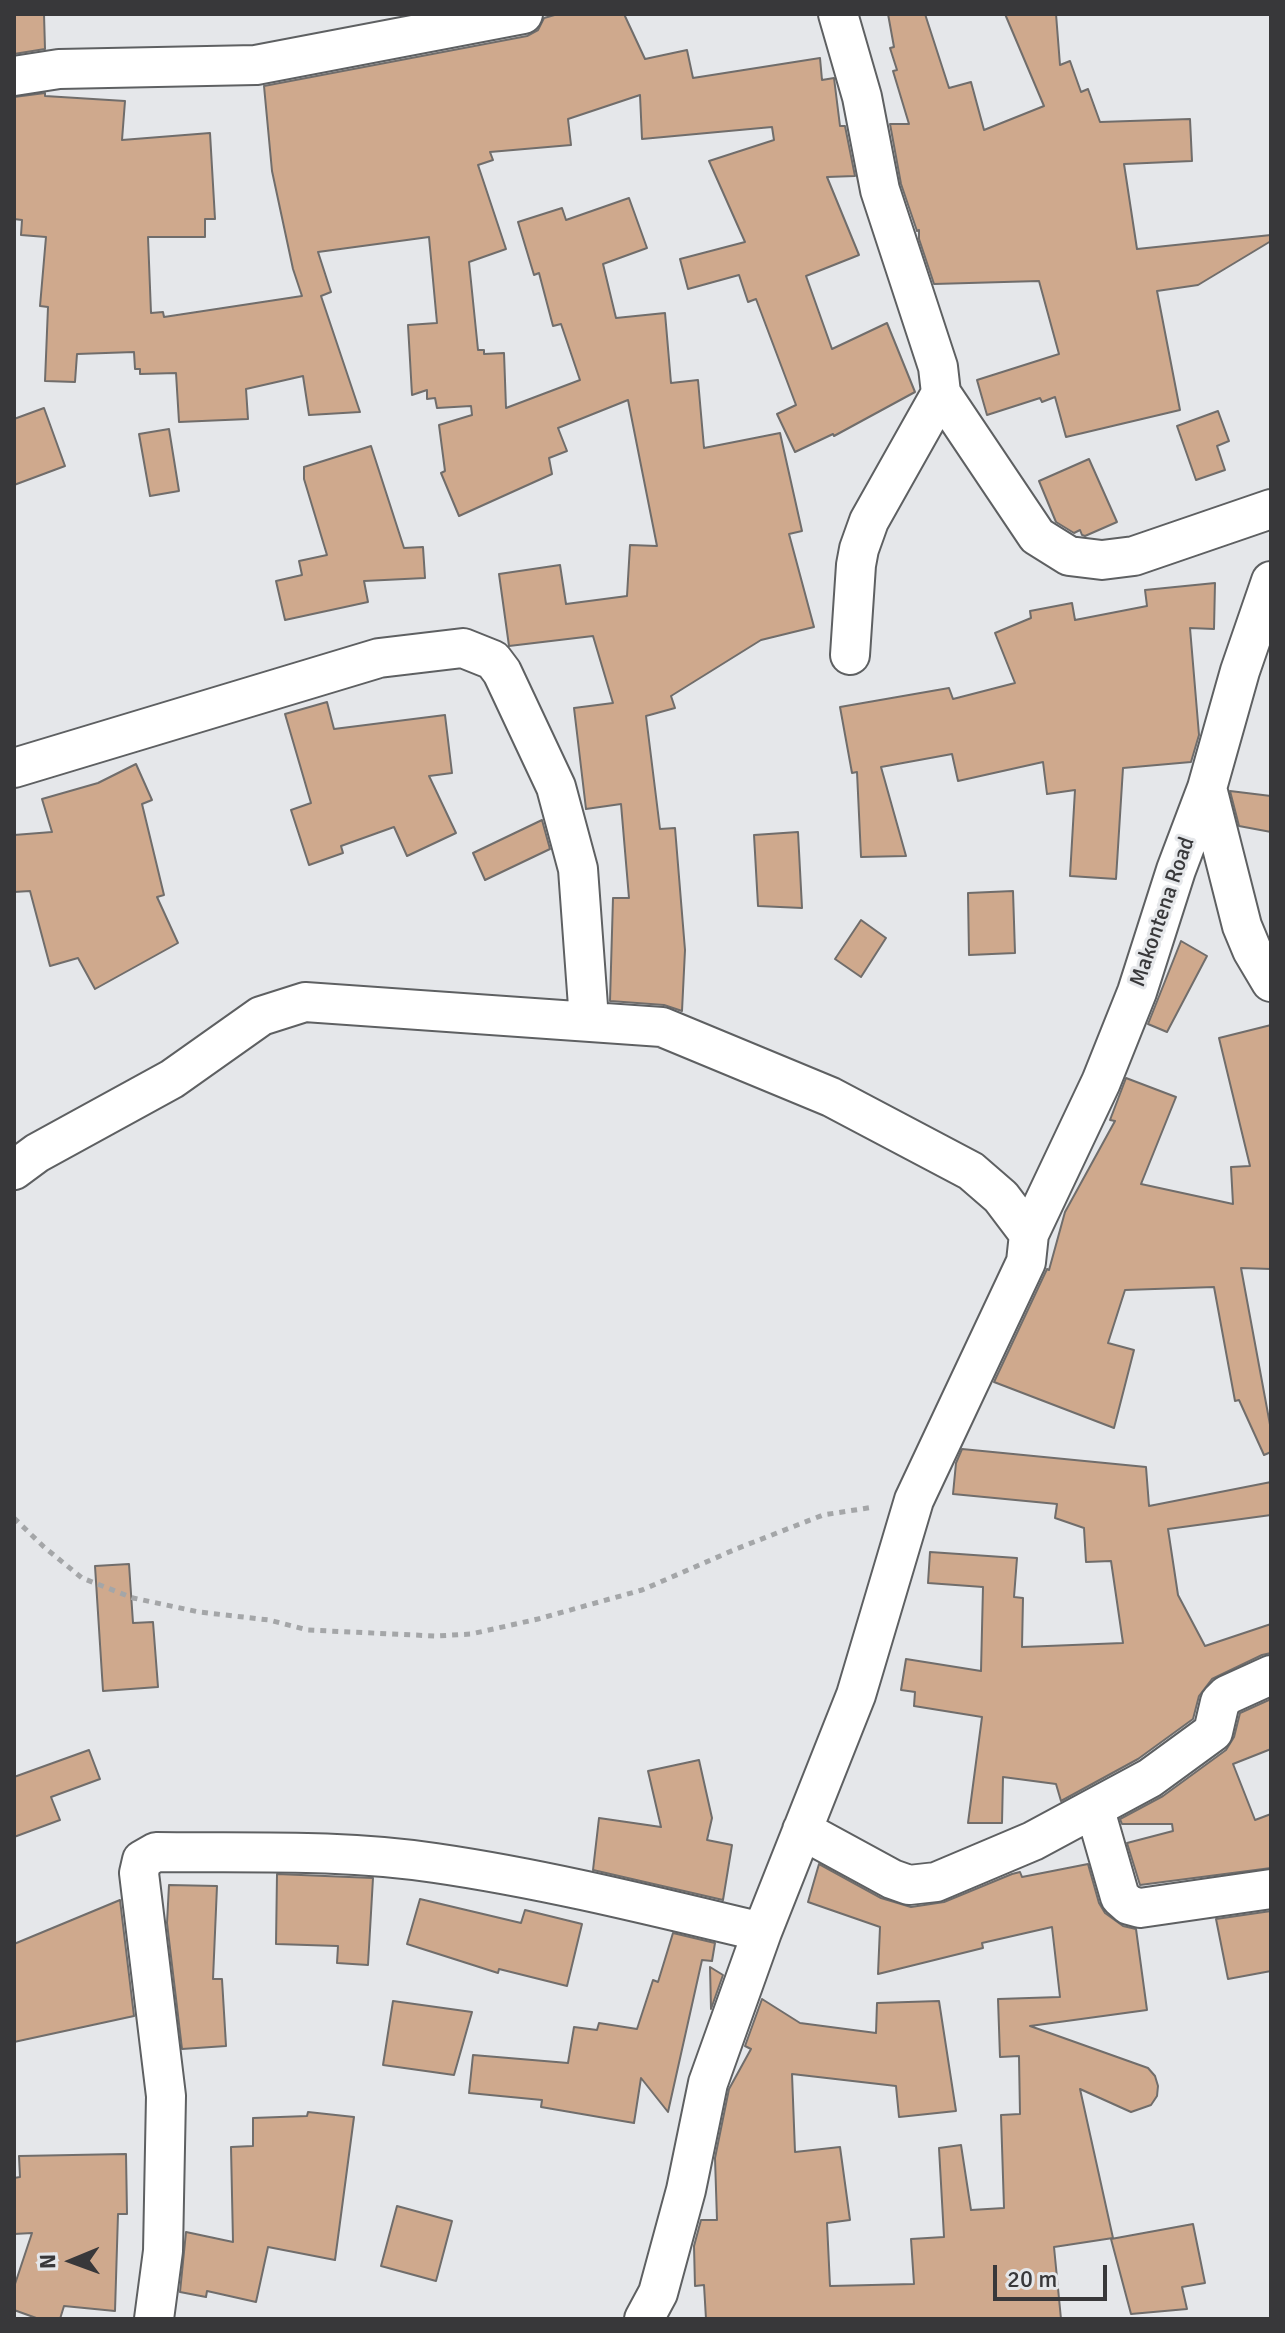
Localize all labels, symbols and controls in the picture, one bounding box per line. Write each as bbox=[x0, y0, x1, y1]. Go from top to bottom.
street label: Makontena Road bbox=[1125, 834, 1201, 990]
north arrow bbox=[32, 2221, 112, 2301]
scale bar bbox=[997, 2249, 1111, 2299]
text: N bbox=[34, 2254, 61, 2269]
text: 20 m bbox=[1007, 2264, 1057, 2294]

